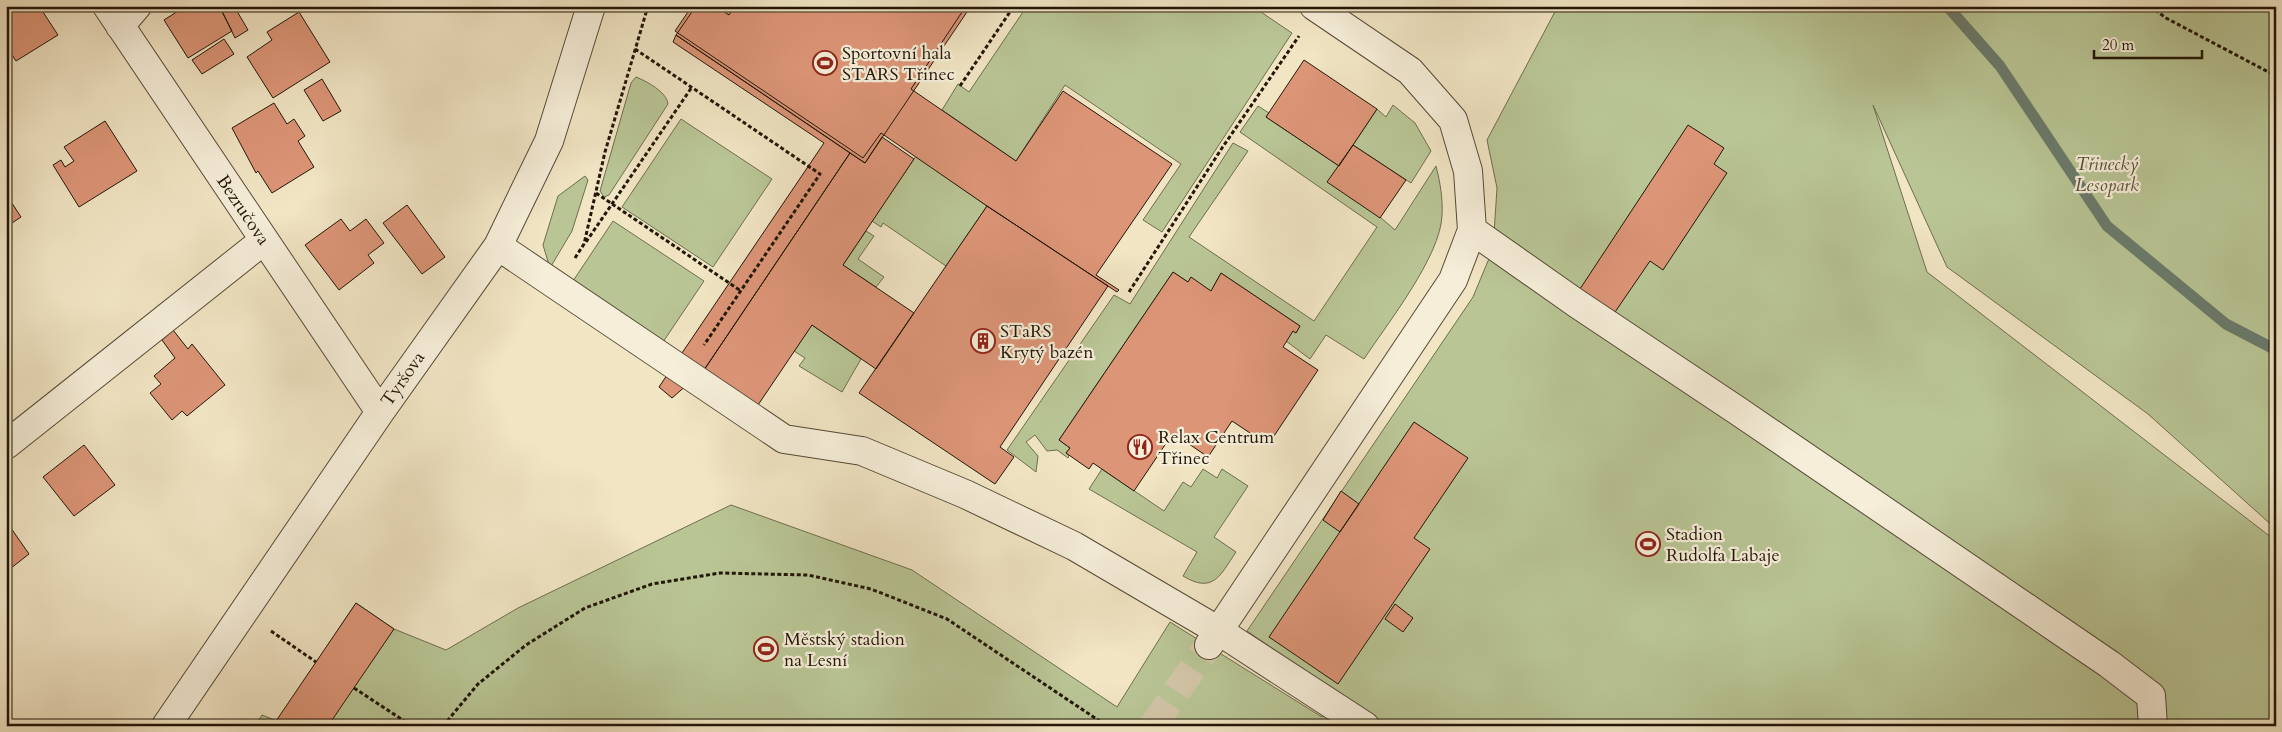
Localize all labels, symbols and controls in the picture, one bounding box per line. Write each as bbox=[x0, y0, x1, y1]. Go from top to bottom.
scale bar bbox=[2094, 28, 2202, 60]
text: 20 m bbox=[2102, 35, 2134, 55]
place label: Sportovní hala STARS Třinec bbox=[842, 41, 955, 87]
sports icon: Sportovní hala STARS Třinec bbox=[812, 50, 838, 76]
park label: Třinecký Lesopark bbox=[2075, 152, 2139, 198]
street label: Bezručova bbox=[210, 170, 276, 250]
place label: STaRS Krytý bazén bbox=[1000, 319, 1094, 365]
building icon: STaRS Krytý bazén bbox=[970, 328, 996, 354]
street label: Tyršova bbox=[375, 346, 431, 412]
place label: Relax Centrum Třinec bbox=[1158, 425, 1275, 471]
restaurant icon: Relax Centrum Třinec bbox=[1127, 434, 1153, 460]
place label: Stadion Rudolfa Labaje bbox=[1666, 522, 1780, 568]
sports icon: Stadion Rudolfa Labaje bbox=[1635, 531, 1661, 557]
place label: Městský stadion na Lesní bbox=[784, 627, 906, 673]
sports icon: Městský stadion na Lesní bbox=[753, 636, 779, 662]

